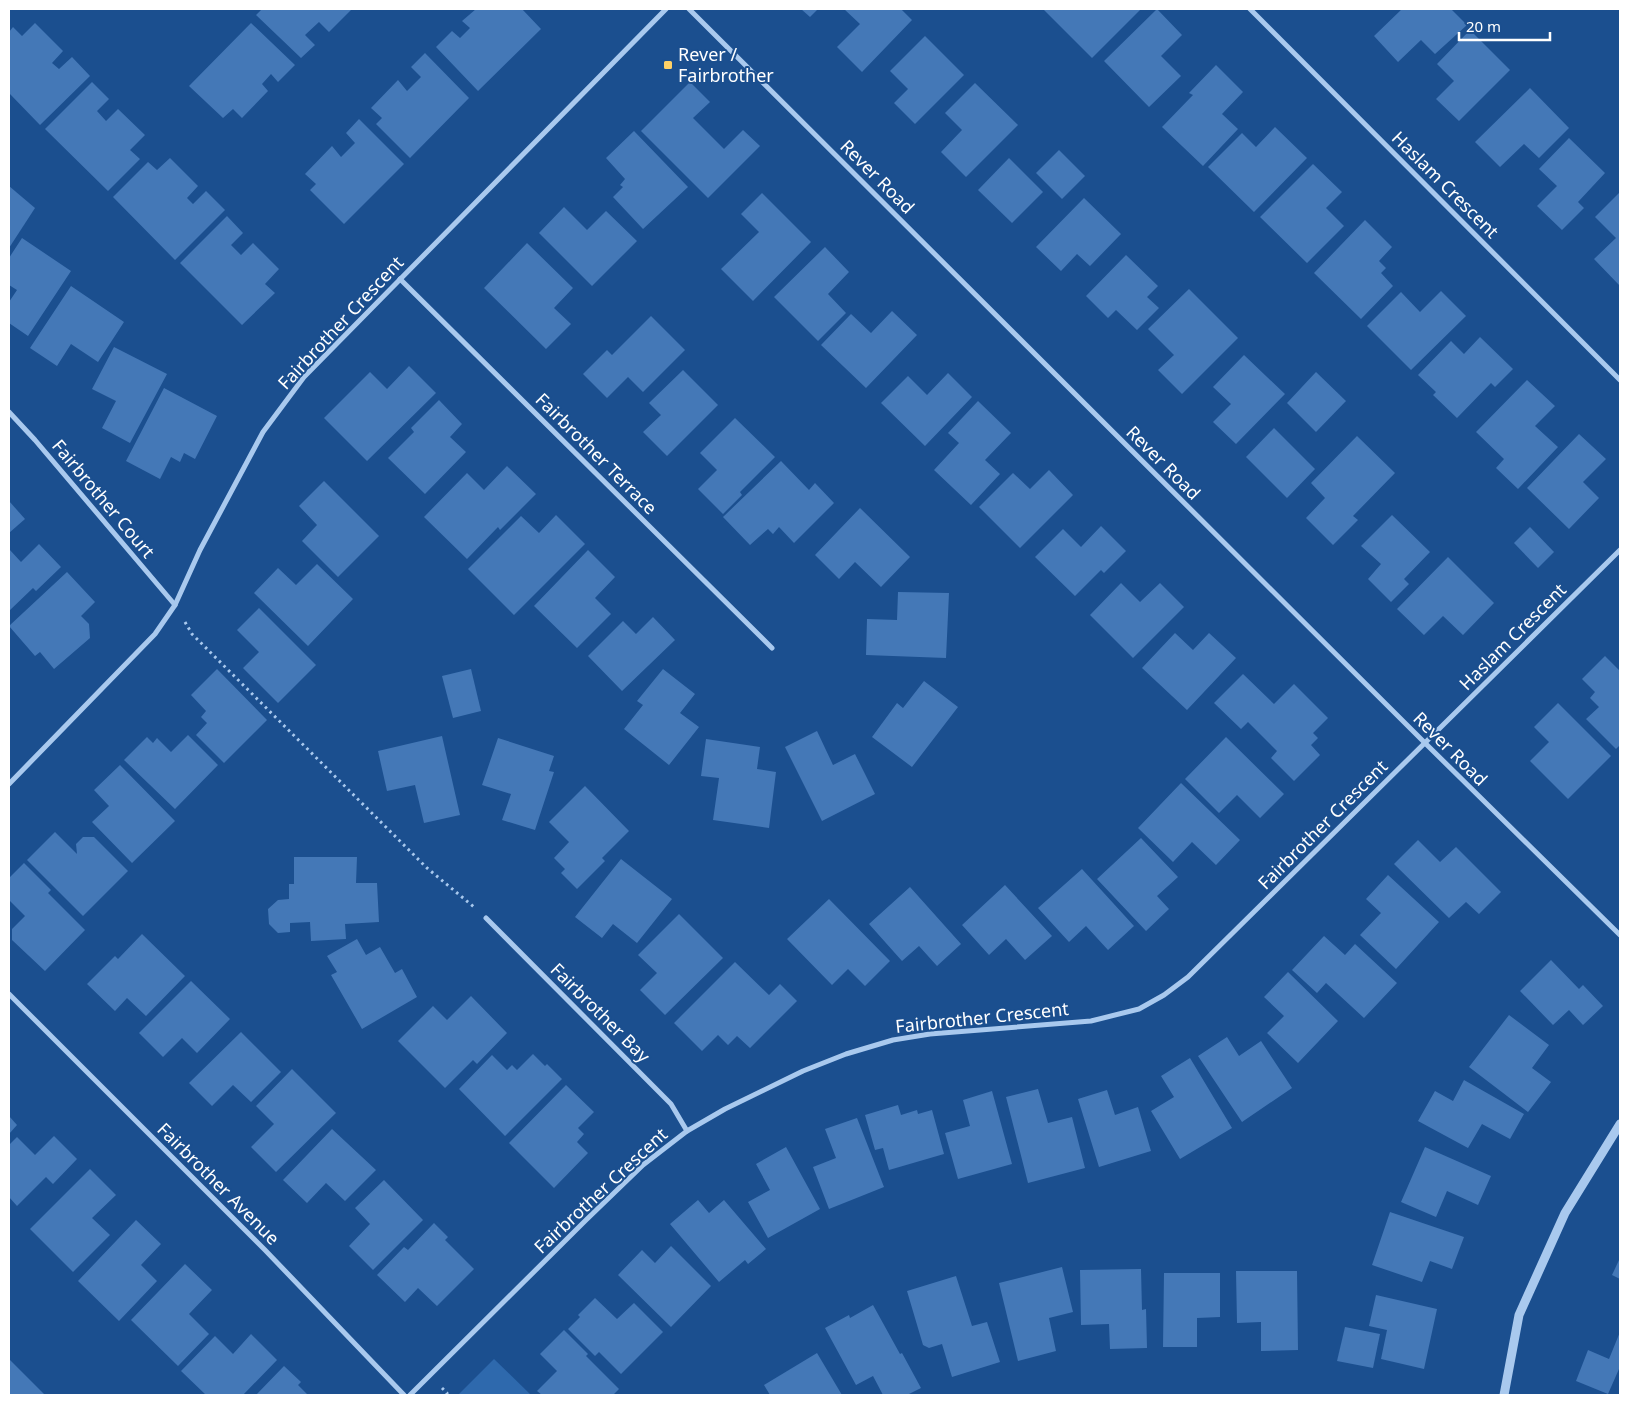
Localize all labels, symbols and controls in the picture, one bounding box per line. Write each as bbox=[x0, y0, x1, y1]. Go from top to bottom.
scale bar bbox=[1459, 10, 1550, 42]
text: 20 m bbox=[1466, 16, 1501, 36]
place label: Rever / Fairbrother bbox=[678, 42, 774, 87]
marker: Rever / Fairbrother bbox=[662, 59, 674, 71]
street label: Haslam Crescent bbox=[1387, 126, 1505, 243]
street label: Rever Road bbox=[835, 134, 920, 219]
street label: Fairbrother Crescent bbox=[272, 250, 409, 394]
street label: Fairbrother Terrace bbox=[531, 387, 663, 519]
street label: Rever Road bbox=[1121, 420, 1206, 505]
street label: Fairbrother Court bbox=[47, 434, 161, 563]
street label: Haslam Crescent bbox=[1454, 577, 1571, 695]
street label: Rever Road bbox=[1408, 706, 1493, 791]
street label: Fairbrother Crescent bbox=[1252, 754, 1393, 894]
street label: Fairbrother Bay bbox=[546, 957, 656, 1068]
street label: Fairbrother Crescent bbox=[894, 996, 1070, 1038]
street label: Fairbrother Avenue bbox=[152, 1117, 285, 1250]
street label: Fairbrother Crescent bbox=[528, 1122, 673, 1258]

